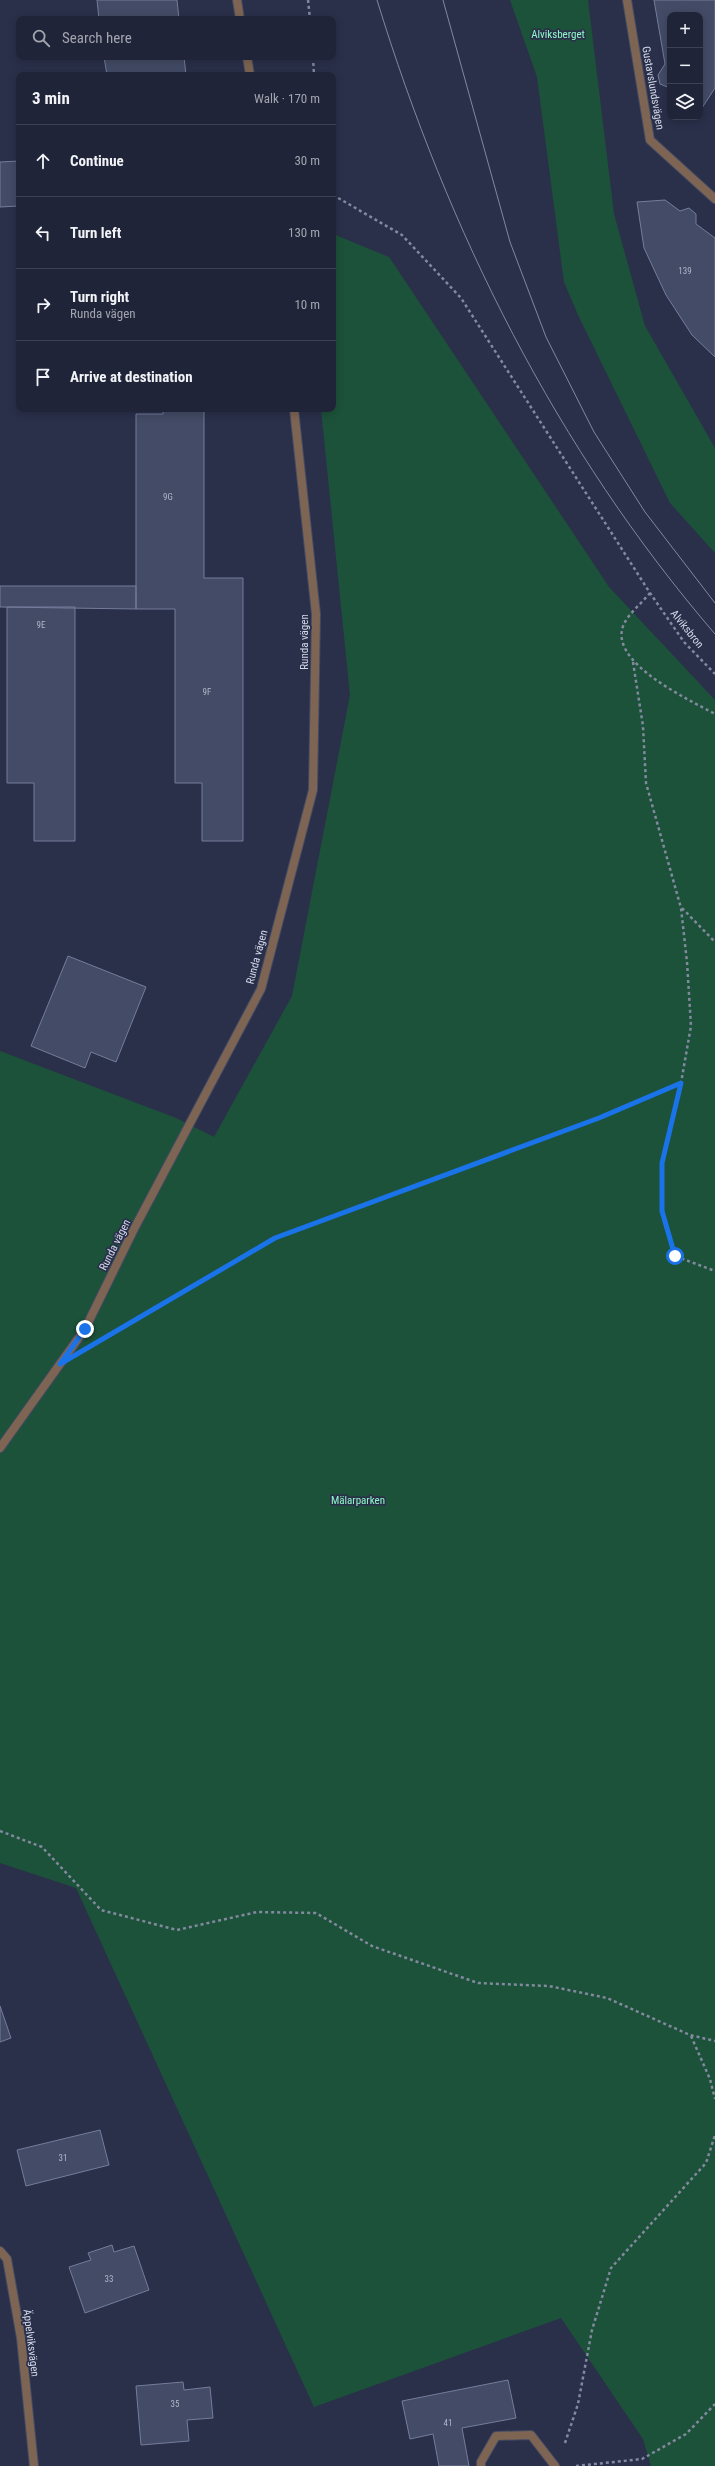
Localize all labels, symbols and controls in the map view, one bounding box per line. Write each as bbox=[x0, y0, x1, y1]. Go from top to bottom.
map controls bbox=[667, 12, 703, 120]
button: + bbox=[667, 12, 703, 48]
search box bbox=[16, 16, 336, 60]
icon: search bbox=[30, 27, 52, 49]
park label: Alviksberget bbox=[531, 28, 585, 41]
text: Search here bbox=[62, 29, 132, 47]
street label: Gustavslundsvägen bbox=[639, 45, 667, 131]
button: − bbox=[667, 48, 703, 84]
button: layers bbox=[667, 84, 703, 120]
text: 3 min bbox=[32, 88, 70, 108]
text: Walk · 170 m bbox=[254, 91, 320, 106]
icon: ahead bbox=[32, 150, 54, 172]
text: Continue bbox=[70, 152, 124, 170]
text: 30 m bbox=[294, 153, 320, 168]
icon: left bbox=[32, 222, 54, 244]
text: Turn left bbox=[70, 224, 121, 242]
text: 130 m bbox=[288, 225, 320, 240]
house number: 139 bbox=[678, 266, 692, 276]
text: Turn right bbox=[70, 288, 129, 306]
icon: right bbox=[32, 294, 54, 316]
text: 10 m bbox=[294, 297, 320, 312]
text: Runda vägen bbox=[70, 306, 136, 321]
icon: arrive bbox=[32, 366, 54, 388]
text: Arrive at destination bbox=[70, 368, 193, 386]
house number: 9G bbox=[163, 492, 173, 502]
street label: Alviksbron bbox=[668, 607, 706, 651]
street label: Runda vägen bbox=[298, 614, 311, 670]
house number: 9E bbox=[37, 620, 46, 630]
house number: 9F bbox=[203, 687, 212, 697]
street label: Runda vägen bbox=[244, 928, 270, 986]
street label: Runda vägen bbox=[97, 1217, 133, 1273]
route start bbox=[666, 1247, 684, 1265]
route end bbox=[76, 1320, 94, 1338]
park label: Mälarparken bbox=[331, 1494, 385, 1507]
house number: 31 bbox=[59, 2153, 67, 2163]
house number: 33 bbox=[105, 2274, 113, 2284]
street label: Äppelviksvägen bbox=[20, 2309, 42, 2377]
house number: 35 bbox=[171, 2399, 180, 2409]
house number: 41 bbox=[444, 2418, 452, 2428]

